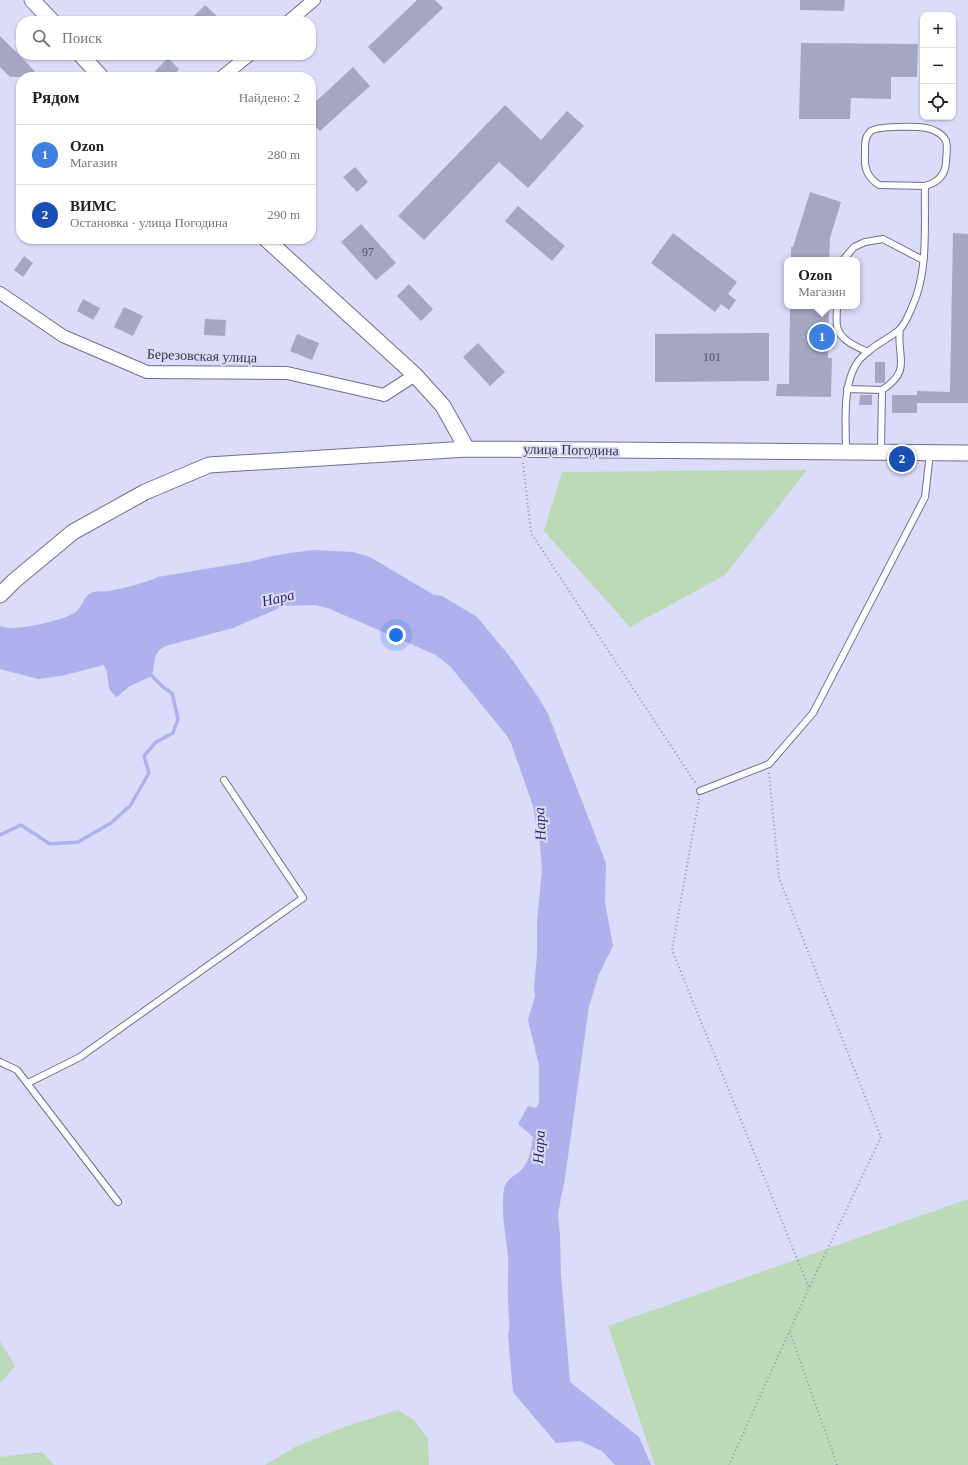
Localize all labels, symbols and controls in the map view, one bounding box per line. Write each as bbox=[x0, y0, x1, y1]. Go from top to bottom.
map controls bbox=[920, 12, 956, 120]
button: + bbox=[920, 12, 956, 48]
search box bbox=[16, 16, 316, 60]
icon: search bbox=[30, 27, 52, 49]
text: Поиск bbox=[62, 30, 102, 46]
button: − bbox=[920, 48, 956, 84]
button: locate bbox=[920, 84, 956, 120]
text: Рядом bbox=[32, 88, 80, 107]
text: Найдено: 2 bbox=[239, 90, 300, 105]
text: Ozon bbox=[70, 138, 104, 154]
text: 1 bbox=[42, 147, 48, 162]
text: 280 m bbox=[267, 147, 300, 162]
text: Магазин bbox=[70, 155, 117, 170]
text: ВИМС bbox=[70, 198, 117, 214]
text: 2 bbox=[42, 207, 48, 222]
text: 290 m bbox=[267, 207, 300, 222]
text: Остановка · улица Погодина bbox=[70, 215, 228, 230]
house number: 97 bbox=[362, 245, 374, 259]
popup bbox=[784, 257, 860, 309]
text: Ozon bbox=[798, 267, 832, 283]
text: Магазин bbox=[798, 284, 846, 299]
pin: 1 bbox=[809, 322, 835, 352]
street label: Березовская улица bbox=[147, 347, 258, 365]
house number: 101 bbox=[703, 350, 721, 364]
street label: улица Погодина bbox=[523, 442, 620, 458]
pin: 2 bbox=[889, 444, 915, 474]
water label: Нара bbox=[259, 586, 296, 610]
your location bbox=[386, 625, 406, 645]
water label: Нара bbox=[531, 807, 549, 842]
water label: Нара bbox=[530, 1130, 548, 1165]

